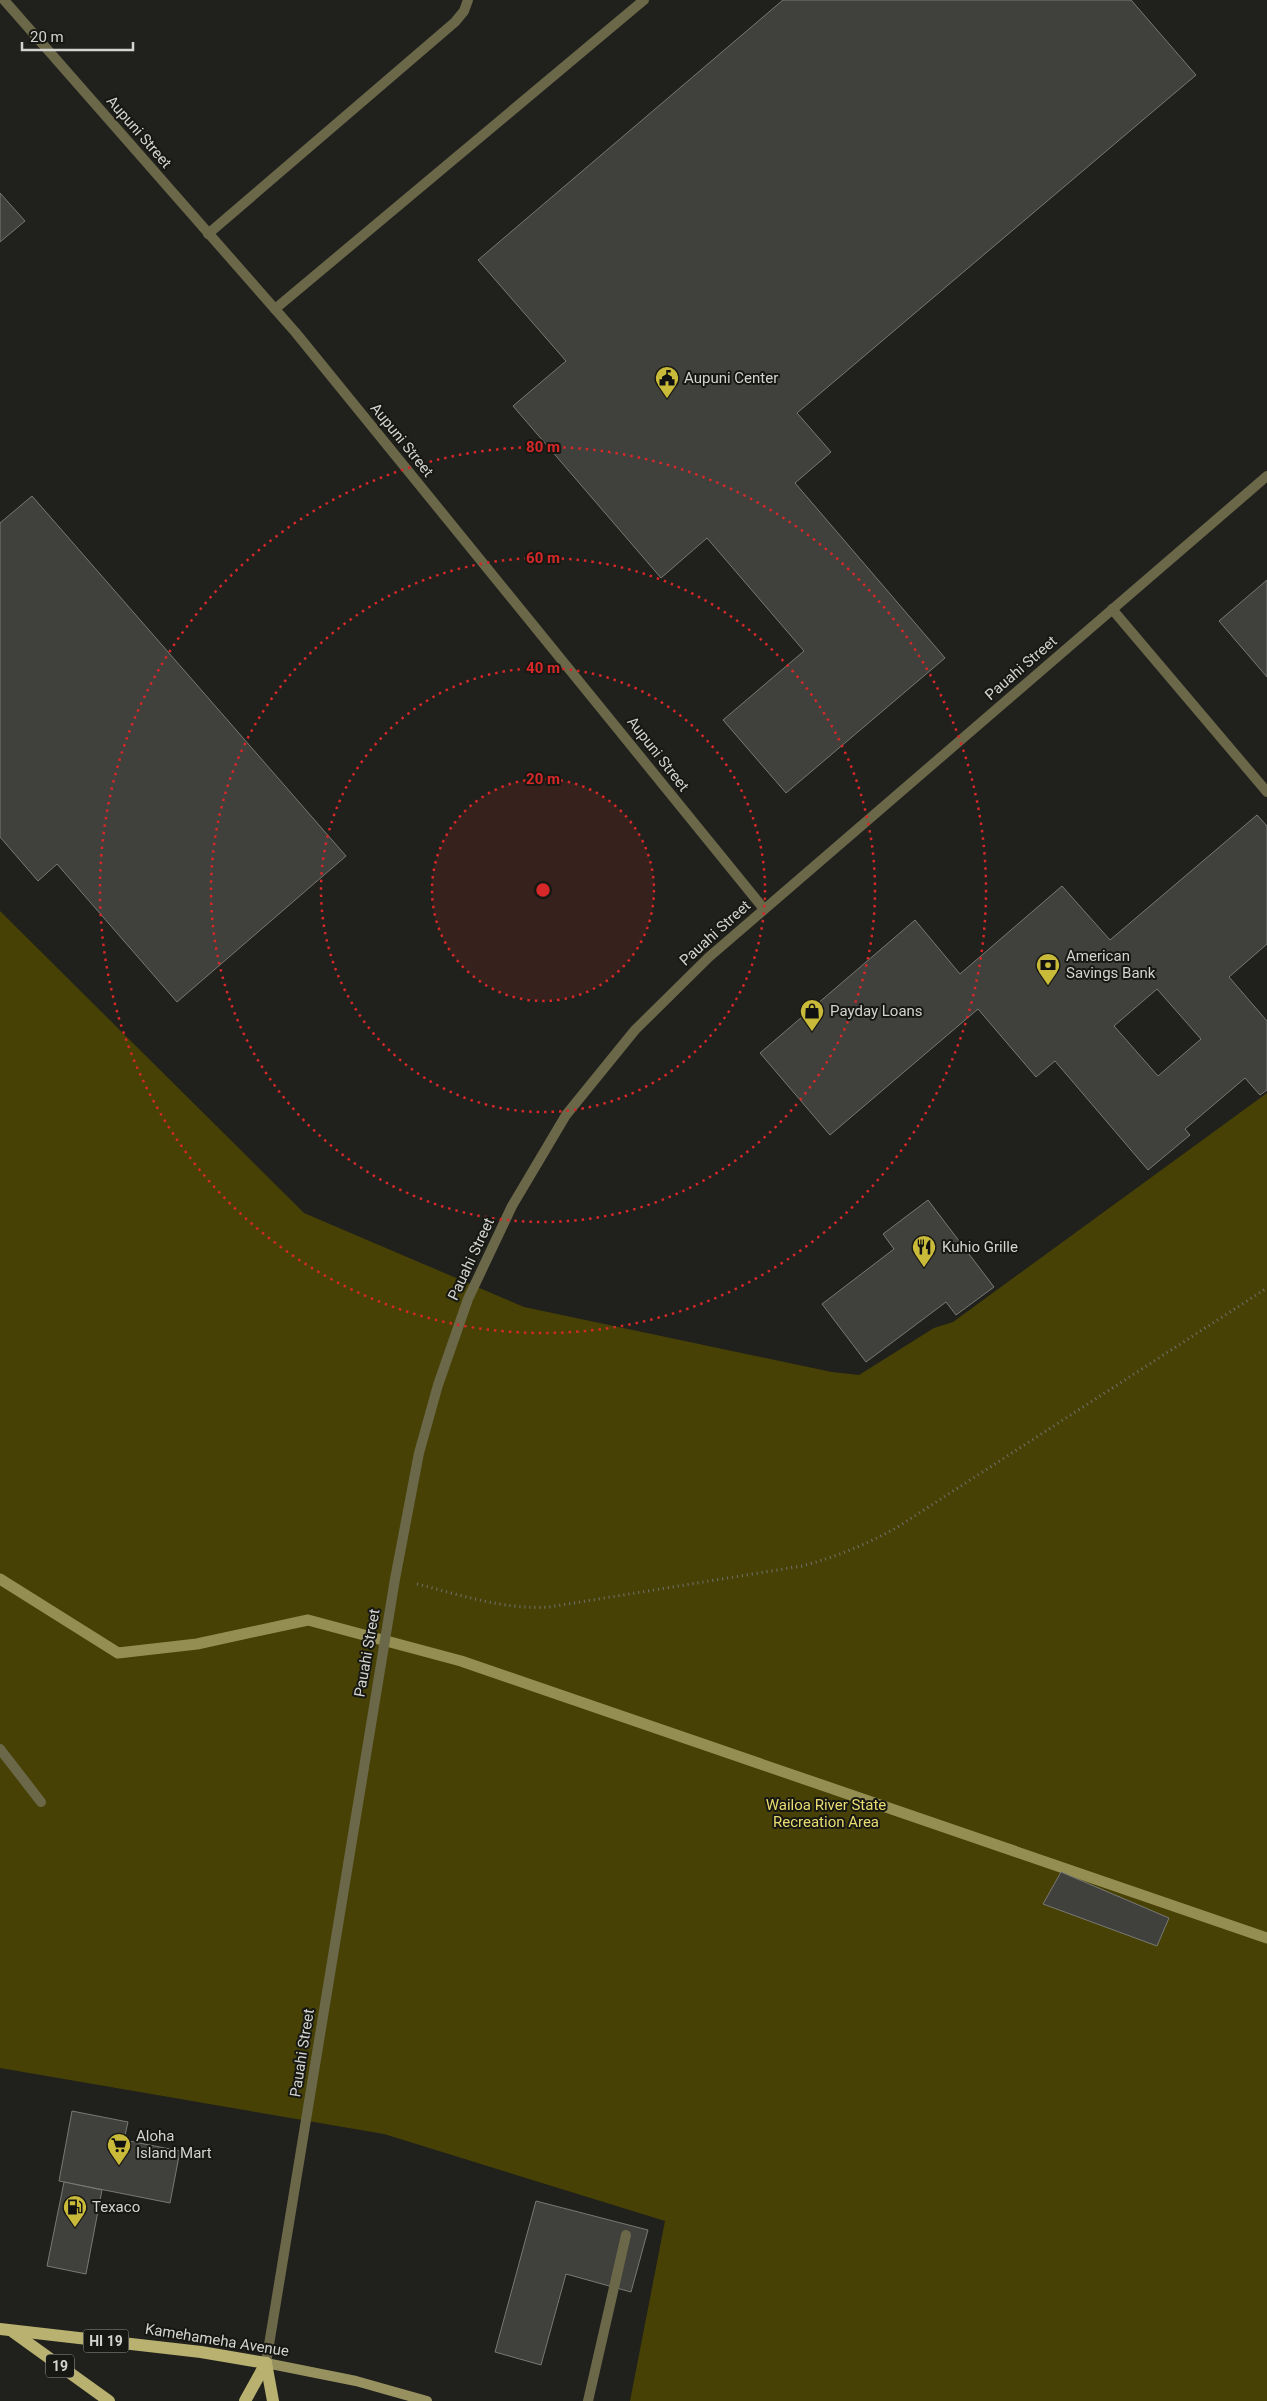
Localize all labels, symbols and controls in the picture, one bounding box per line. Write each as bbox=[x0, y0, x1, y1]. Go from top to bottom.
scale bar bbox=[22, 20, 134, 52]
text: 20 m bbox=[30, 28, 64, 46]
street label: Aupuni Street bbox=[103, 92, 175, 172]
public building icon: Aupuni Center bbox=[654, 365, 680, 399]
place label: Aupuni Center bbox=[684, 369, 778, 387]
street label: Aupuni Street bbox=[367, 399, 437, 481]
text: 80 m bbox=[526, 438, 560, 456]
text: 60 m bbox=[526, 549, 560, 567]
street label: Pauahi Street bbox=[981, 632, 1061, 704]
text: 40 m bbox=[526, 659, 560, 677]
street label: Aupuni Street bbox=[623, 713, 693, 795]
text: 20 m bbox=[526, 770, 560, 788]
centre of rings bbox=[534, 881, 552, 899]
street label: Pauahi Street bbox=[676, 896, 754, 970]
place label: American Savings Bank bbox=[1066, 947, 1156, 982]
bank icon: American Savings Bank bbox=[1035, 952, 1061, 986]
shop icon: Payday Loans bbox=[799, 998, 825, 1032]
place label: Payday Loans bbox=[830, 1002, 923, 1020]
street label: Pauahi Street bbox=[444, 1215, 498, 1303]
restaurant icon: Kuhio Grille bbox=[911, 1234, 937, 1268]
place label: Kuhio Grille bbox=[942, 1238, 1018, 1256]
street label: Pauahi Street bbox=[350, 1607, 384, 1698]
park label: Wailoa River State Recreation Area bbox=[766, 1796, 886, 1831]
street label: Pauahi Street bbox=[286, 2007, 318, 2098]
place label: Aloha Island Mart bbox=[136, 2127, 212, 2162]
supermarket icon: Aloha Island Mart bbox=[106, 2132, 132, 2166]
fuel station icon: Texaco bbox=[62, 2194, 88, 2228]
place label: Texaco bbox=[92, 2198, 140, 2216]
street label: Kamehameha Avenue bbox=[144, 2320, 290, 2360]
road number: HI 19 bbox=[84, 2330, 128, 2352]
road number: 19 bbox=[46, 2354, 74, 2378]

